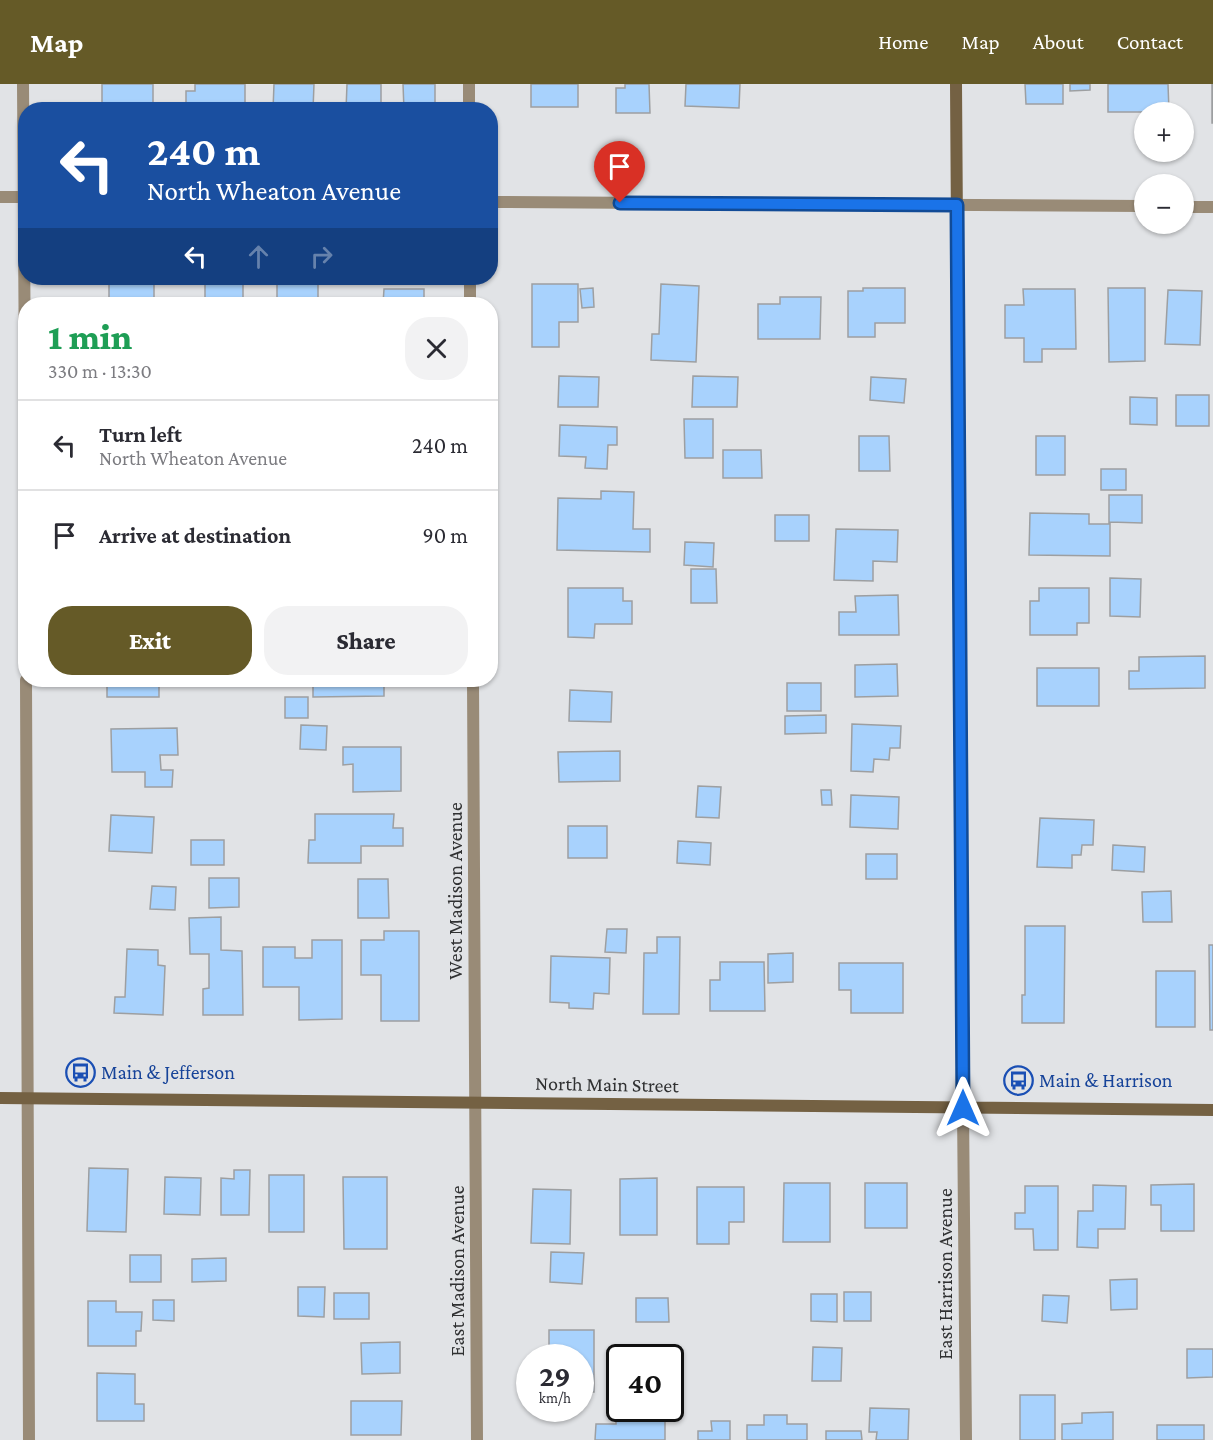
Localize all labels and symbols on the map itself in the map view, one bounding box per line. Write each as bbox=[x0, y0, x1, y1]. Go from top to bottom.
pin bbox=[594, 141, 645, 203]
street label: West Madison Avenue bbox=[444, 802, 466, 980]
bus stop icon: Main & Jefferson bbox=[64, 1056, 96, 1088]
place label: Main & Jefferson bbox=[101, 1061, 235, 1084]
bus stop icon: Main & Harrison bbox=[1002, 1064, 1034, 1096]
place label: Main & Harrison bbox=[1039, 1069, 1173, 1091]
street label: North Main Street bbox=[535, 1072, 679, 1096]
position arrow bbox=[931, 1076, 995, 1140]
street label: East Madison Avenue bbox=[446, 1185, 468, 1357]
street label: East Harrison Avenue bbox=[934, 1188, 956, 1360]
speed limit sign: 40 bbox=[606, 1344, 684, 1422]

